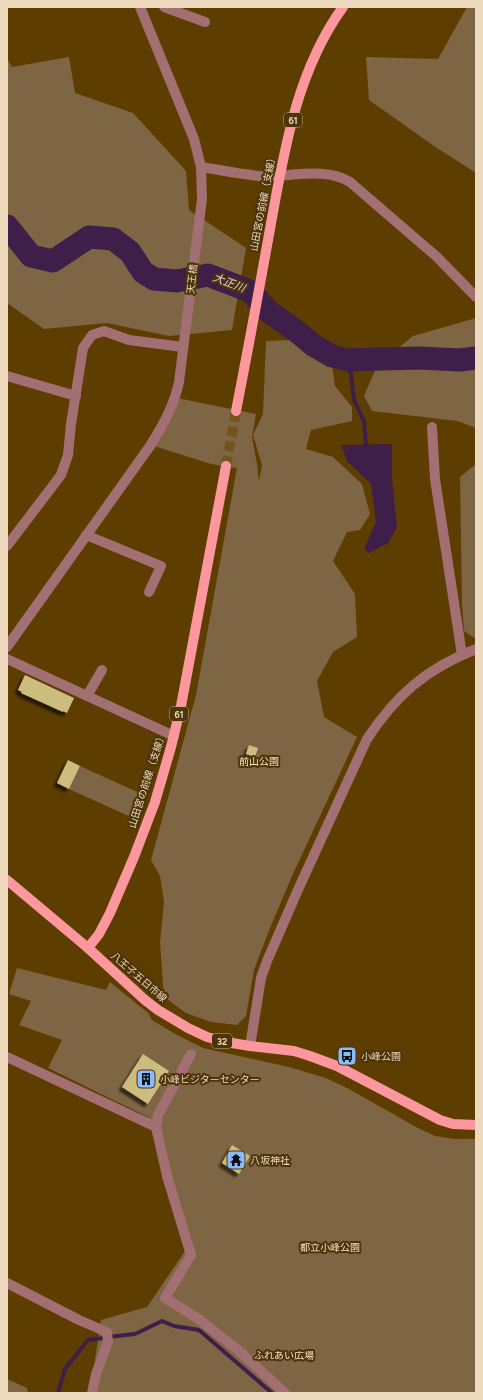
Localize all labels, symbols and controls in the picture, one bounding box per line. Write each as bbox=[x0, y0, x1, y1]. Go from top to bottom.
road number: 61 bbox=[284, 113, 302, 127]
street label: 山田宮の前線（支線） bbox=[247, 152, 279, 252]
street label: 天王橋 bbox=[184, 263, 200, 295]
water label: 大正川 bbox=[211, 271, 248, 295]
road number: 61 bbox=[170, 707, 188, 721]
street label: 山田宮の前線（支線） bbox=[125, 730, 169, 830]
park label: 前山公園 bbox=[239, 755, 279, 768]
street label: 八王子五日市線 bbox=[108, 949, 170, 1005]
road number: 32 bbox=[212, 1034, 232, 1048]
bus stop icon: 小峰公園 bbox=[336, 1045, 358, 1067]
place label: 小峰公園 bbox=[361, 1050, 401, 1063]
building icon: 小峰ビジターセンター bbox=[135, 1068, 157, 1090]
place label: 小峰ビジターセンター bbox=[160, 1073, 260, 1086]
temple icon: 八坂神社 bbox=[225, 1149, 247, 1171]
place label: 八坂神社 bbox=[250, 1154, 290, 1167]
park label: 都立小峰公園 bbox=[300, 1241, 360, 1254]
park label: ふれあい広場 bbox=[254, 1349, 314, 1362]

